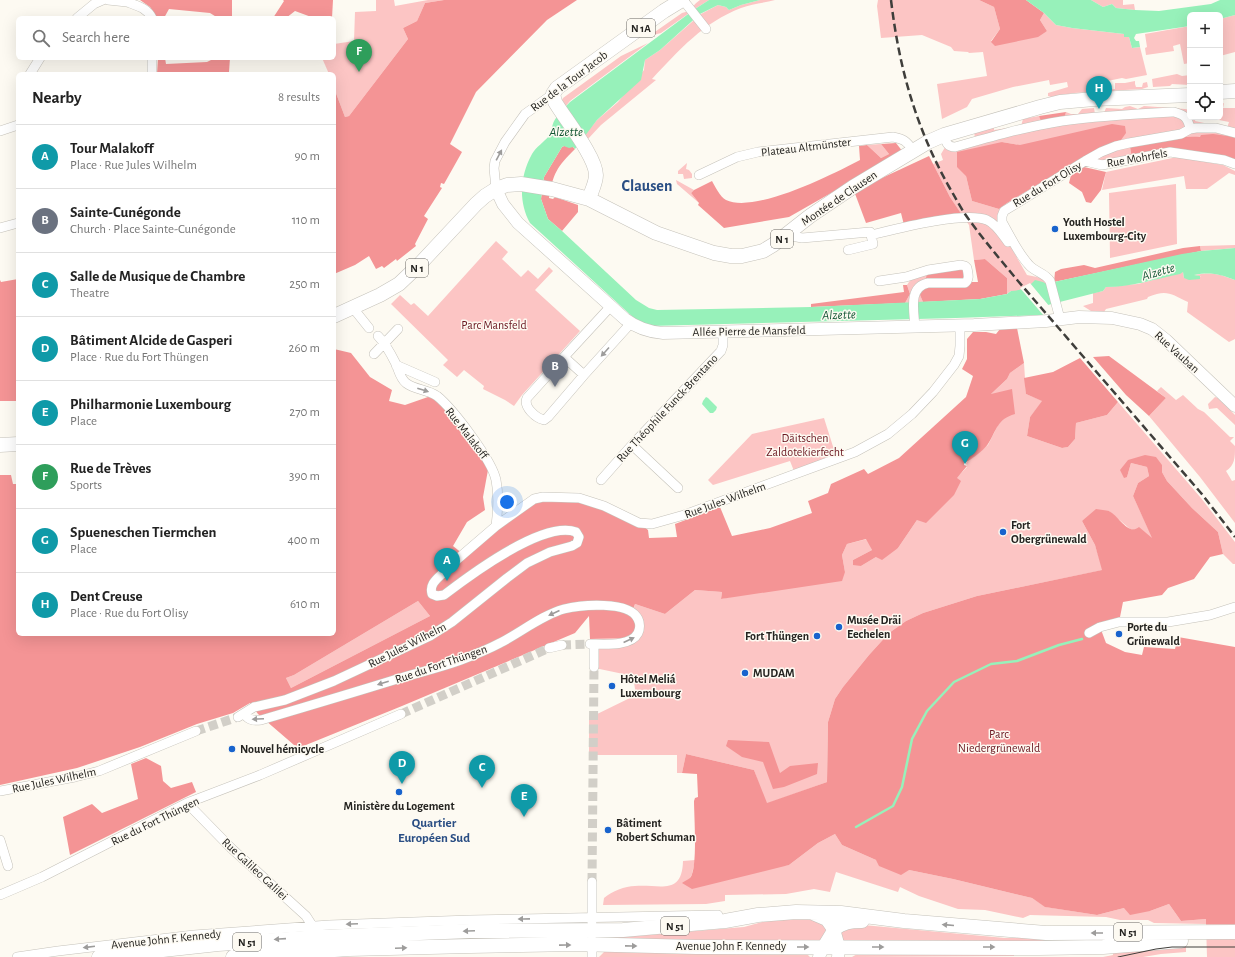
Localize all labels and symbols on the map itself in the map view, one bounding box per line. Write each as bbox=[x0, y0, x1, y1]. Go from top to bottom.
road number: N 1A bbox=[627, 19, 655, 37]
pin: F bbox=[346, 39, 372, 72]
street label: Rue de la Tour Jacob bbox=[528, 48, 610, 114]
pin: H bbox=[1086, 76, 1112, 109]
water label: Alzette bbox=[548, 126, 583, 139]
street label: Plateau Altmünster bbox=[760, 136, 852, 158]
street label: Rue Mohrfels bbox=[1106, 147, 1168, 169]
one-way arrow bbox=[495, 149, 502, 160]
street label: Rue du Fort Olisy bbox=[1011, 159, 1084, 210]
street label: Montée de Clausen bbox=[799, 168, 879, 228]
district label: Clausen bbox=[622, 178, 672, 194]
place label: Youth Hostel Luxembourg-City bbox=[1063, 216, 1147, 243]
marker: Youth Hostel Luxembourg-City bbox=[1050, 224, 1060, 234]
road number: N 1 bbox=[771, 230, 793, 248]
road number: N 1 bbox=[406, 259, 428, 277]
water label: Alzette bbox=[1139, 262, 1176, 284]
water label: Alzette bbox=[821, 308, 856, 323]
park label: Parc Mansfeld bbox=[461, 319, 527, 331]
street label: Allée Pierre de Mansfeld bbox=[692, 324, 806, 338]
street label: Rue Vauban bbox=[1152, 329, 1202, 375]
one-way arrow bbox=[600, 347, 609, 357]
street label: Rue Théophile Funck-Brentano bbox=[614, 352, 720, 464]
pin: B bbox=[542, 354, 568, 387]
one-way arrow bbox=[417, 387, 429, 393]
street label: Rue Malakoff bbox=[443, 405, 492, 462]
pin: G bbox=[952, 431, 978, 464]
park label: Däitschen Zaldotekierfecht bbox=[766, 432, 844, 458]
street label: Rue Jules Wilhelm bbox=[683, 480, 767, 520]
your location bbox=[497, 492, 517, 512]
place label: Fort Obergrünewald bbox=[1011, 519, 1087, 545]
marker: Fort Obergrünewald bbox=[998, 527, 1008, 537]
pin: A bbox=[434, 548, 460, 581]
one-way arrow bbox=[549, 610, 560, 616]
place label: Musée Dräi Eechelen bbox=[847, 614, 901, 640]
street label: Rue Jules Wilhelm bbox=[366, 620, 448, 670]
place label: Porte du Grünewald bbox=[1127, 621, 1181, 647]
marker: Musée Dräi Eechelen bbox=[834, 622, 844, 632]
marker: Porte du Grünewald bbox=[1114, 629, 1124, 639]
place label: Fort Thüngen bbox=[745, 630, 809, 642]
marker: Fort Thüngen bbox=[812, 631, 822, 641]
one-way arrow bbox=[623, 637, 635, 643]
street label: Rue du Fort Thüngen bbox=[393, 643, 489, 685]
place label: MUDAM bbox=[753, 667, 795, 679]
marker: MUDAM bbox=[740, 668, 750, 678]
place label: Hôtel Meliá Luxembourg bbox=[620, 673, 682, 699]
one-way arrow bbox=[377, 681, 389, 687]
marker: Hôtel Meliá Luxembourg bbox=[607, 681, 617, 691]
one-way arrow bbox=[252, 716, 265, 723]
park label: Parc Niedergrünewald bbox=[958, 728, 1040, 754]
place label: Nouvel hémicycle bbox=[240, 743, 324, 756]
marker: Nouvel hémicycle bbox=[227, 744, 237, 754]
pin: D bbox=[389, 751, 415, 784]
pin: C bbox=[469, 755, 495, 788]
street label: Rue Jules Wilhelm bbox=[11, 765, 97, 795]
pin: E bbox=[511, 784, 537, 817]
marker: Ministère du Logement bbox=[394, 787, 404, 797]
street label: Rue du Fort Thüngen bbox=[109, 794, 201, 848]
place label: Ministère du Logement bbox=[344, 800, 454, 812]
district label: Quartier Européen Sud bbox=[398, 817, 470, 845]
place label: Bâtiment Robert Schuman bbox=[616, 817, 695, 843]
marker: Bâtiment Robert Schuman bbox=[603, 825, 613, 835]
street label: Rue Galileo Galilei bbox=[220, 836, 290, 902]
one-way arrow bbox=[517, 916, 530, 922]
road number: N 51 bbox=[661, 917, 689, 935]
one-way arrow bbox=[346, 920, 358, 927]
one-way arrow bbox=[942, 922, 954, 928]
road number: N 51 bbox=[1114, 923, 1142, 941]
street label: Avenue John F. Kennedy bbox=[111, 927, 222, 952]
one-way arrow bbox=[462, 928, 475, 934]
one-way arrow bbox=[1090, 930, 1103, 936]
road number: N 51 bbox=[233, 933, 261, 951]
one-way arrow bbox=[274, 936, 286, 943]
street label: Avenue John F. Kennedy bbox=[676, 940, 786, 953]
one-way arrow bbox=[559, 941, 571, 948]
one-way arrow bbox=[625, 943, 638, 949]
one-way arrow bbox=[83, 944, 95, 950]
one-way arrow bbox=[395, 944, 407, 951]
one-way arrow bbox=[797, 944, 810, 950]
one-way arrow bbox=[872, 944, 885, 950]
one-way arrow bbox=[983, 944, 996, 950]

